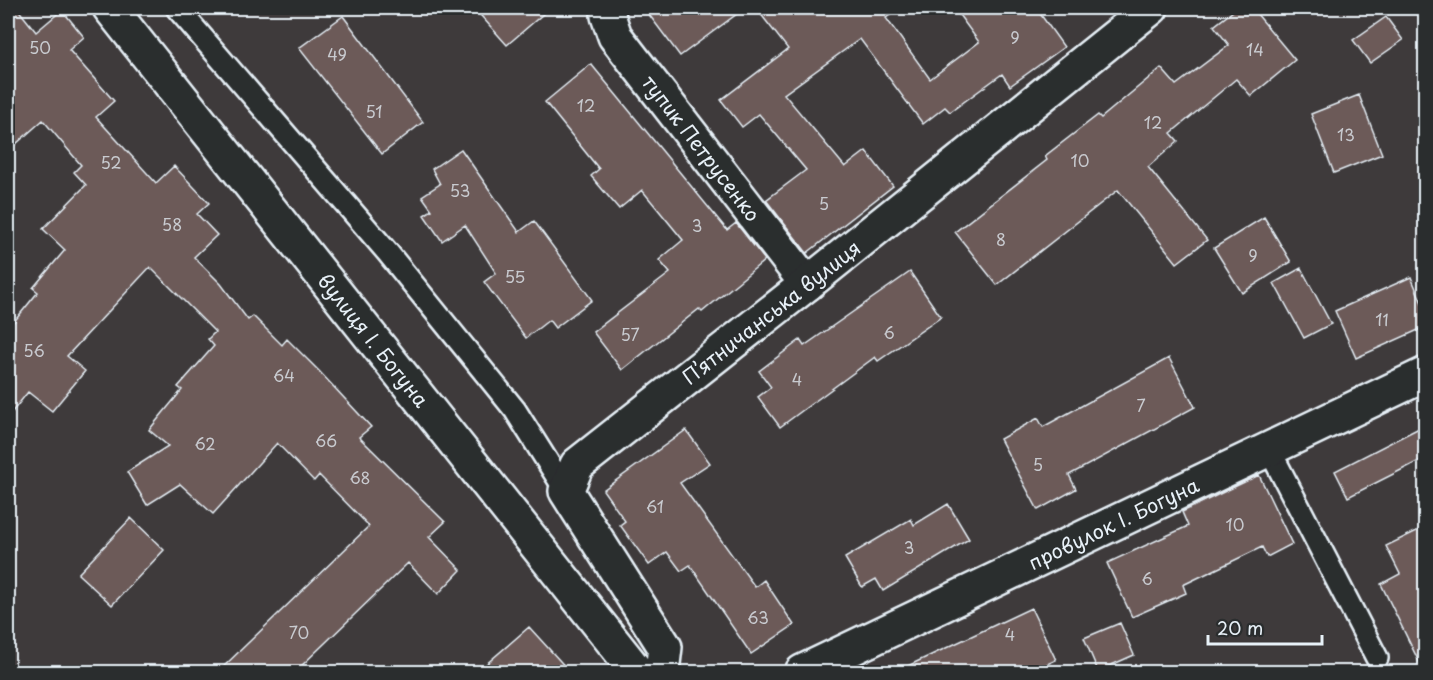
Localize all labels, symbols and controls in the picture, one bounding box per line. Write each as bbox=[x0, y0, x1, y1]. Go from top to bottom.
house number: 9 bbox=[1010, 25, 1020, 49]
house number: 50 bbox=[29, 35, 51, 59]
house number: 14 bbox=[1246, 37, 1264, 61]
house number: 49 bbox=[327, 42, 347, 66]
street label: тупик Петрусенко bbox=[635, 68, 768, 228]
house number: 12 bbox=[577, 93, 595, 117]
house number: 51 bbox=[365, 99, 383, 123]
house number: 12 bbox=[1144, 110, 1162, 134]
house number: 13 bbox=[1337, 122, 1355, 146]
house number: 10 bbox=[1071, 148, 1089, 172]
house number: 52 bbox=[100, 150, 122, 174]
house number: 53 bbox=[450, 178, 470, 202]
house number: 5 bbox=[819, 191, 829, 215]
house number: 58 bbox=[162, 212, 182, 236]
house number: 3 bbox=[692, 213, 702, 237]
house number: 8 bbox=[996, 227, 1006, 251]
street label: Пʼятничанська вулиця bbox=[675, 233, 867, 391]
house number: 9 bbox=[1248, 243, 1258, 267]
house number: 55 bbox=[505, 264, 525, 288]
street label: вулиця І. Богуна bbox=[311, 267, 436, 414]
house number: 11 bbox=[1375, 307, 1389, 331]
house number: 6 bbox=[883, 320, 895, 344]
house number: 57 bbox=[620, 322, 640, 346]
house number: 56 bbox=[23, 338, 45, 362]
house number: 64 bbox=[273, 363, 295, 387]
house number: 4 bbox=[792, 367, 802, 391]
house number: 7 bbox=[1136, 393, 1146, 417]
house number: 66 bbox=[315, 428, 337, 452]
house number: 62 bbox=[194, 431, 216, 455]
house number: 5 bbox=[1033, 452, 1043, 476]
house number: 68 bbox=[349, 465, 371, 489]
street label: провулок І. Богуна bbox=[1023, 469, 1204, 577]
house number: 61 bbox=[646, 494, 664, 518]
house number: 10 bbox=[1226, 512, 1244, 536]
house number: 3 bbox=[904, 535, 914, 559]
house number: 6 bbox=[1141, 566, 1153, 590]
house number: 63 bbox=[747, 605, 769, 629]
scale bar bbox=[1208, 608, 1322, 646]
text: 20 m bbox=[1217, 614, 1263, 641]
house number: 70 bbox=[289, 620, 309, 644]
house number: 4 bbox=[1005, 622, 1015, 646]

